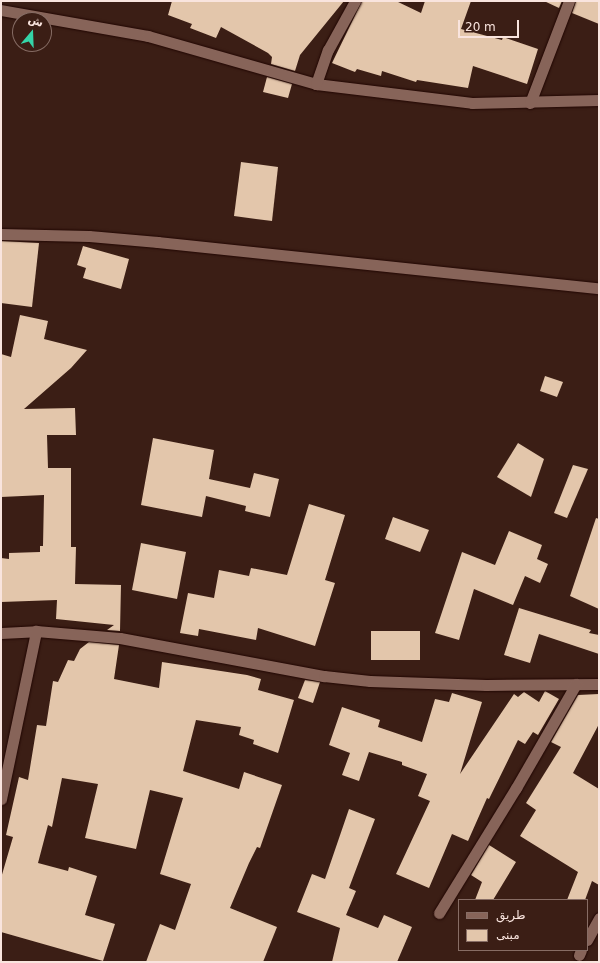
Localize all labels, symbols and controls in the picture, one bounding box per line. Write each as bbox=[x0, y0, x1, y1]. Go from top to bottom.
north arrow bbox=[12, 12, 52, 52]
scale bar bbox=[460, 12, 521, 38]
text: ش bbox=[26, 13, 45, 30]
text: 20 m bbox=[465, 20, 496, 34]
legend bbox=[458, 899, 588, 951]
text: طريق bbox=[496, 908, 526, 922]
text: مبنى bbox=[496, 928, 520, 942]

